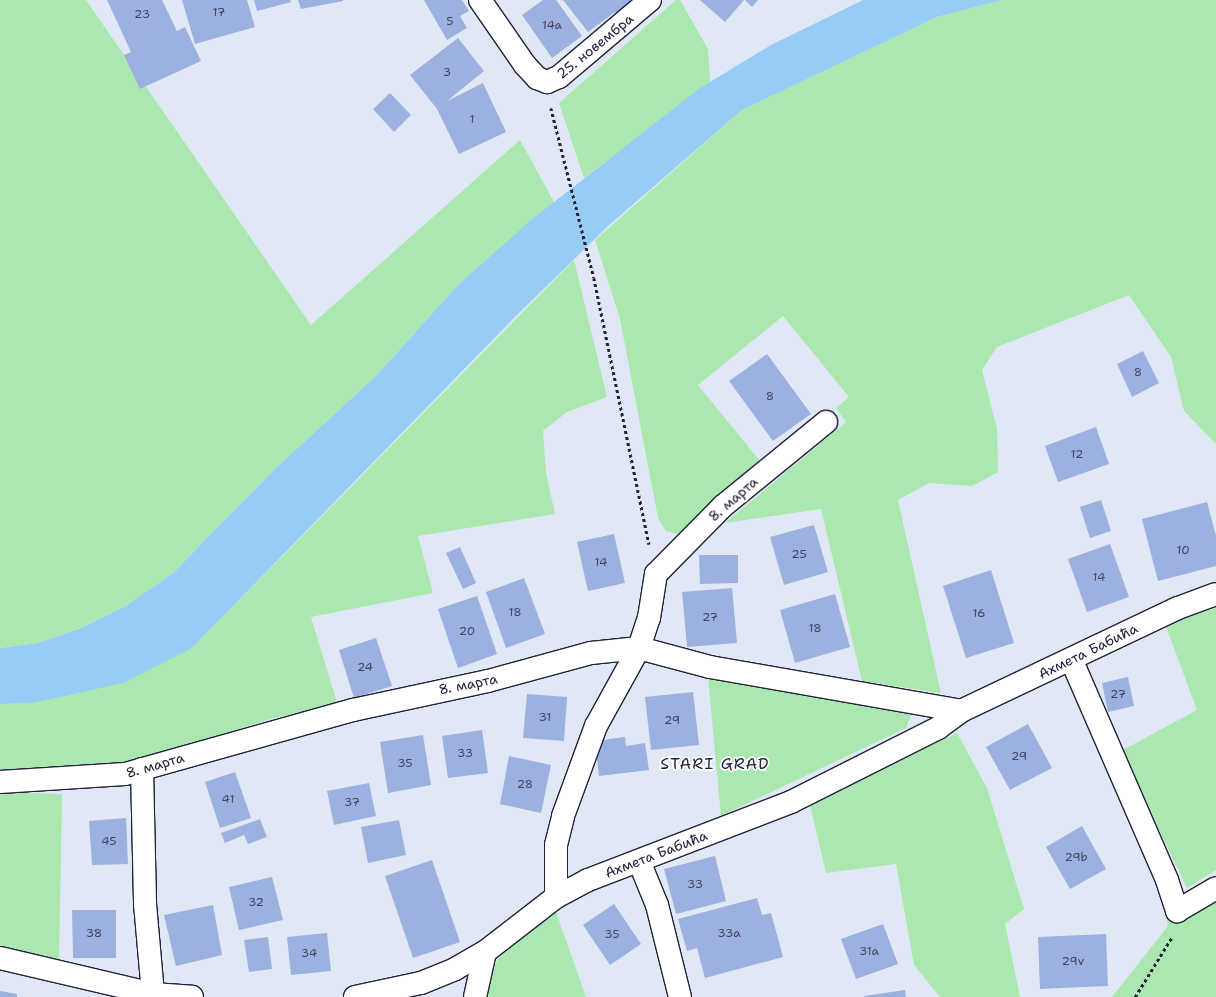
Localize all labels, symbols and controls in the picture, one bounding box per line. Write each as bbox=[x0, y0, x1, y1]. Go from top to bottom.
house number: 17 bbox=[213, 6, 225, 20]
house number: 23 bbox=[134, 8, 150, 22]
street label: 25. новембра bbox=[553, 10, 637, 82]
house number: 5 bbox=[446, 15, 454, 29]
house number: 14a bbox=[542, 19, 562, 33]
house number: 3 bbox=[443, 66, 451, 80]
house number: 1 bbox=[469, 113, 475, 127]
house number: 8 bbox=[1134, 366, 1142, 380]
house number: 8 bbox=[766, 390, 774, 404]
house number: 12 bbox=[1071, 448, 1083, 462]
street label: 8. марта bbox=[705, 473, 761, 525]
house number: 10 bbox=[1176, 544, 1190, 558]
house number: 25 bbox=[791, 548, 807, 562]
house number: 14 bbox=[595, 556, 607, 570]
house number: 14 bbox=[1093, 571, 1105, 585]
house number: 18 bbox=[508, 606, 522, 620]
house number: 16 bbox=[972, 607, 986, 621]
house number: 27 bbox=[702, 611, 718, 625]
street label: Ахмета Бабића bbox=[1036, 620, 1140, 682]
house number: 18 bbox=[808, 622, 822, 636]
house number: 20 bbox=[459, 625, 475, 639]
house number: 24 bbox=[357, 661, 373, 675]
street label: 8. марта bbox=[437, 670, 499, 698]
house number: 27 bbox=[1110, 688, 1126, 702]
house number: 31 bbox=[539, 711, 551, 725]
house number: 29 bbox=[664, 714, 680, 728]
house number: 33 bbox=[457, 747, 473, 761]
street label: 8. марта bbox=[124, 749, 186, 781]
house number: 29 bbox=[1011, 750, 1027, 764]
district label: STARI GRAD bbox=[660, 754, 770, 774]
house number: 35 bbox=[397, 757, 413, 771]
house number: 28 bbox=[517, 778, 533, 792]
house number: 41 bbox=[222, 793, 234, 807]
house number: 37 bbox=[344, 796, 360, 810]
street label: Ахмета Бабића bbox=[602, 827, 710, 881]
house number: 45 bbox=[101, 835, 117, 849]
house number: 29b bbox=[1064, 851, 1088, 865]
house number: 33 bbox=[687, 878, 703, 892]
house number: 32 bbox=[248, 896, 264, 910]
house number: 38 bbox=[86, 927, 102, 941]
house number: 33a bbox=[717, 927, 741, 941]
house number: 35 bbox=[604, 928, 620, 942]
house number: 31a bbox=[859, 945, 879, 959]
house number: 34 bbox=[301, 947, 317, 961]
house number: 29v bbox=[1062, 955, 1084, 969]

